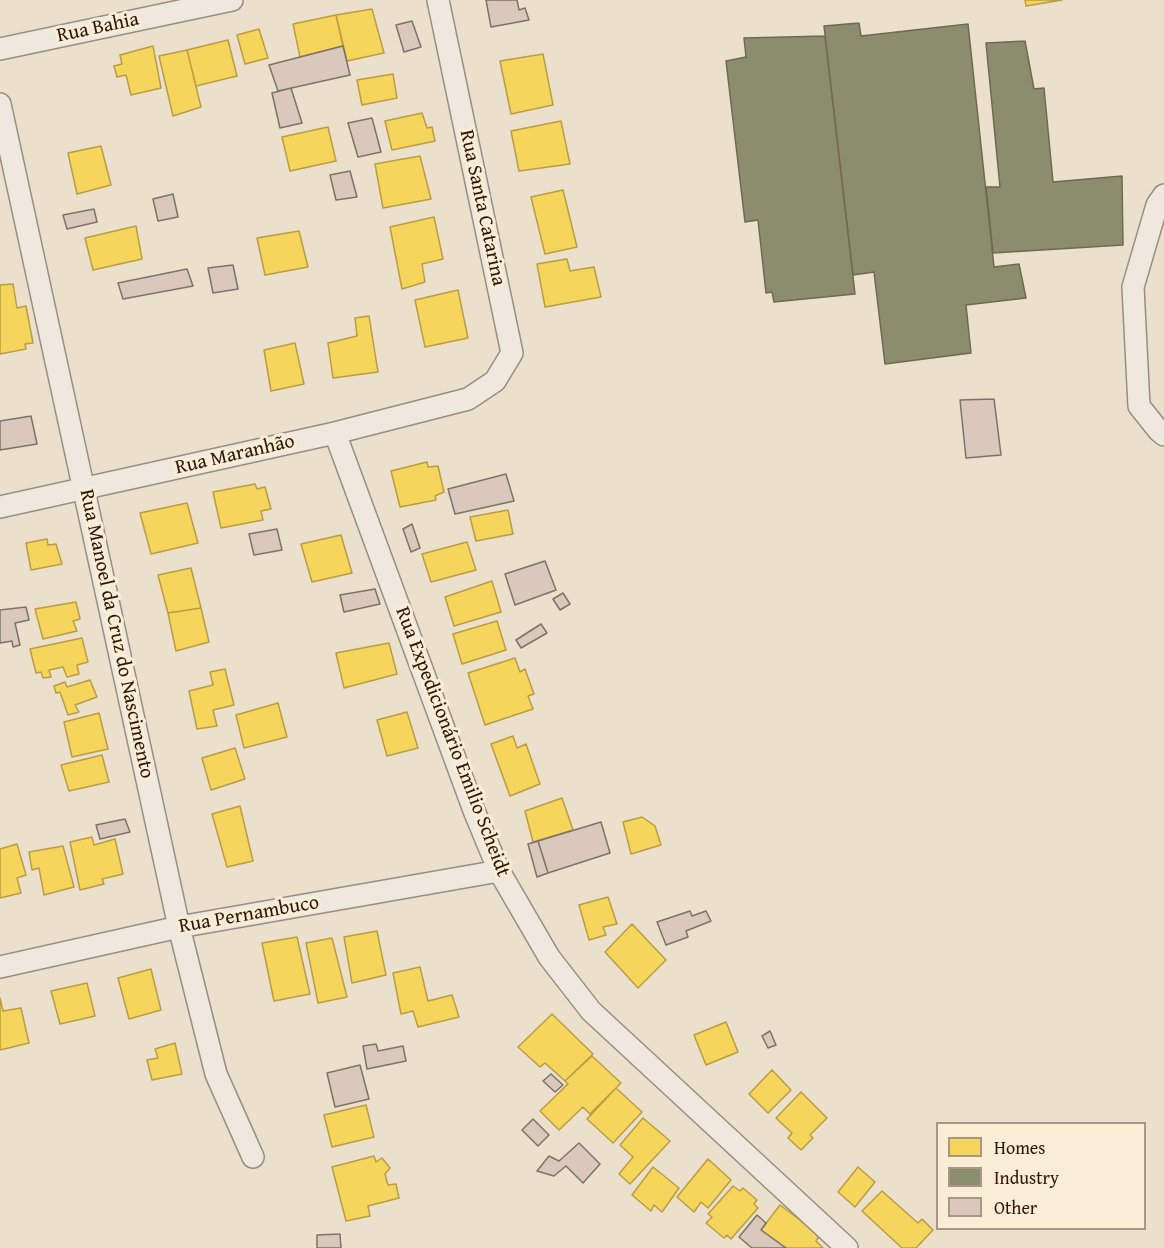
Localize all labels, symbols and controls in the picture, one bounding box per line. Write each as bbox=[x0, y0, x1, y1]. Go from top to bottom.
street label: Rua Bahia bbox=[55, 8, 141, 48]
street label: Rua Santa Catarina bbox=[454, 128, 510, 288]
street label: Rua Maranhão bbox=[173, 430, 297, 480]
street label: Rua Manoel da Cruz do Nascimento bbox=[74, 487, 158, 781]
street label: Rua Expedicionário Emilio Scheidt bbox=[389, 604, 515, 880]
street label: Rua Pernambuco bbox=[177, 891, 321, 939]
legend bbox=[936, 1122, 1146, 1230]
text: Homes bbox=[994, 1134, 1045, 1161]
text: Industry bbox=[994, 1164, 1059, 1191]
text: Other bbox=[994, 1194, 1037, 1221]

